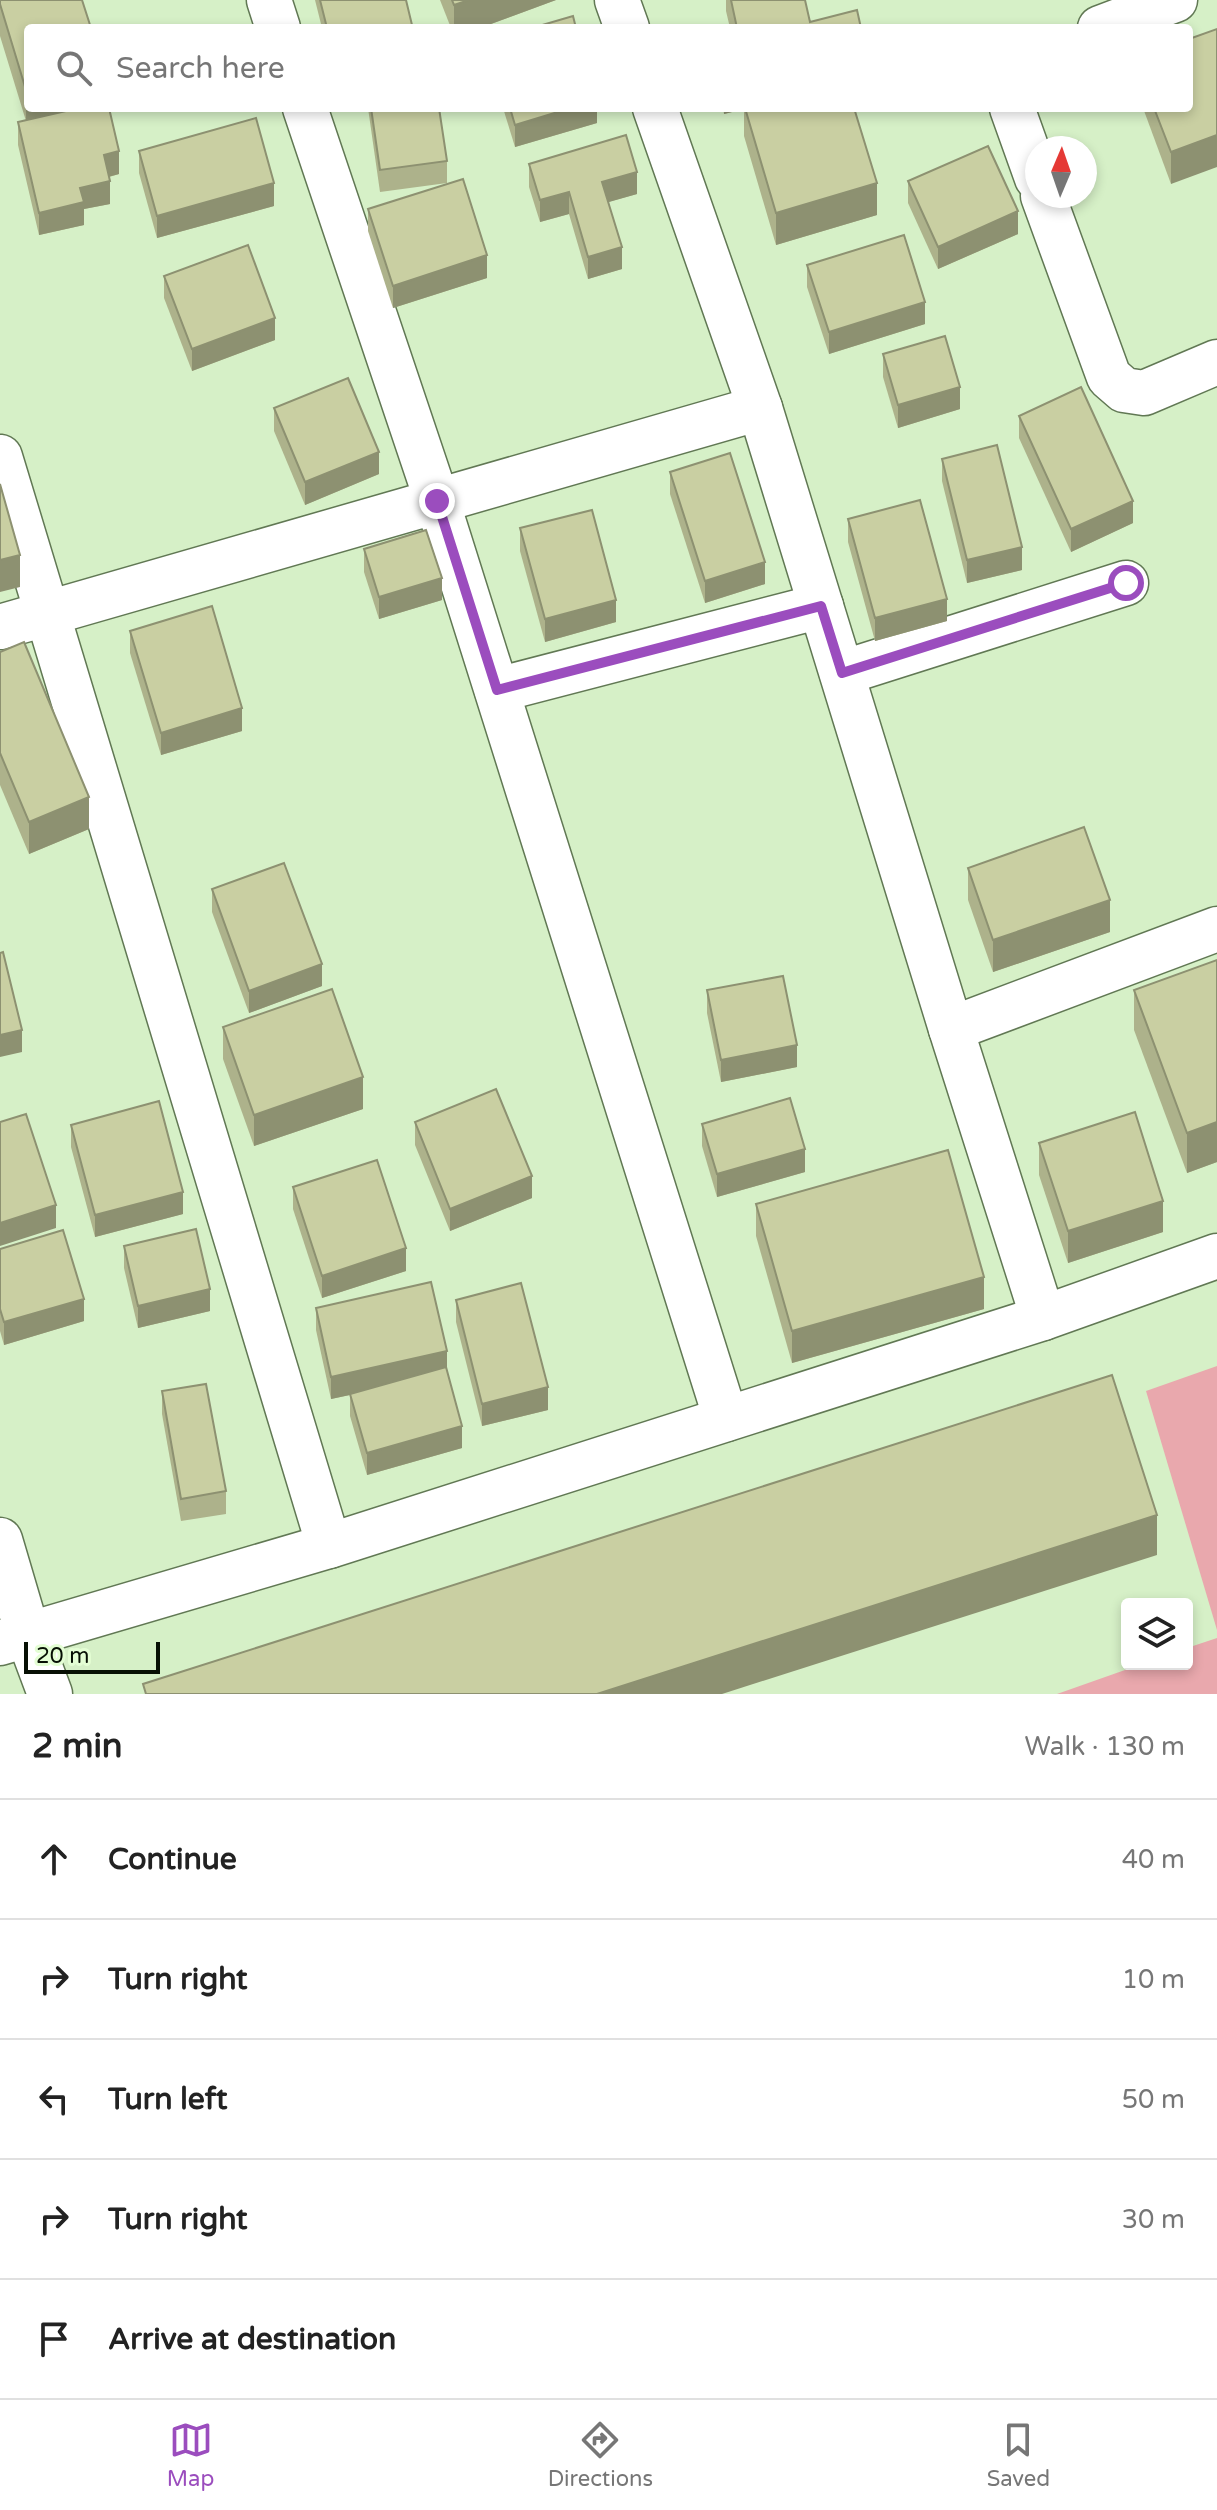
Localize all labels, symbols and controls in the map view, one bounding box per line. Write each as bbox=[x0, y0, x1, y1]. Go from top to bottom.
search box bbox=[24, 24, 1193, 112]
icon: search bbox=[52, 46, 96, 90]
text: Search here bbox=[116, 50, 285, 87]
north arrow bbox=[1025, 136, 1097, 208]
route end bbox=[419, 483, 455, 519]
route start bbox=[1108, 565, 1144, 601]
map controls bbox=[1121, 1598, 1193, 1670]
button: layers bbox=[1121, 1598, 1193, 1670]
scale bar bbox=[24, 1638, 160, 1674]
text: 20 m bbox=[36, 1643, 90, 1669]
text: 2 min bbox=[32, 1726, 123, 1767]
text: Walk · 130 m bbox=[1025, 1731, 1185, 1762]
icon: ahead bbox=[32, 1837, 76, 1881]
text: Continue bbox=[108, 1841, 237, 1878]
text: 40 m bbox=[1122, 1844, 1185, 1875]
icon: right bbox=[32, 1957, 76, 2001]
text: Turn right bbox=[108, 1961, 248, 1998]
text: 10 m bbox=[1122, 1964, 1185, 1995]
icon: left bbox=[32, 2077, 76, 2121]
text: Turn left bbox=[108, 2081, 227, 2118]
text: 50 m bbox=[1122, 2084, 1185, 2115]
icon: right bbox=[32, 2197, 76, 2241]
text: Turn right bbox=[108, 2201, 248, 2238]
text: 30 m bbox=[1122, 2204, 1185, 2235]
icon: arrive bbox=[32, 2317, 76, 2361]
text: Arrive at destination bbox=[108, 2321, 396, 2358]
tab: Map bbox=[167, 2418, 214, 2492]
tab: Directions bbox=[548, 2418, 653, 2492]
tab: Saved bbox=[987, 2418, 1050, 2492]

